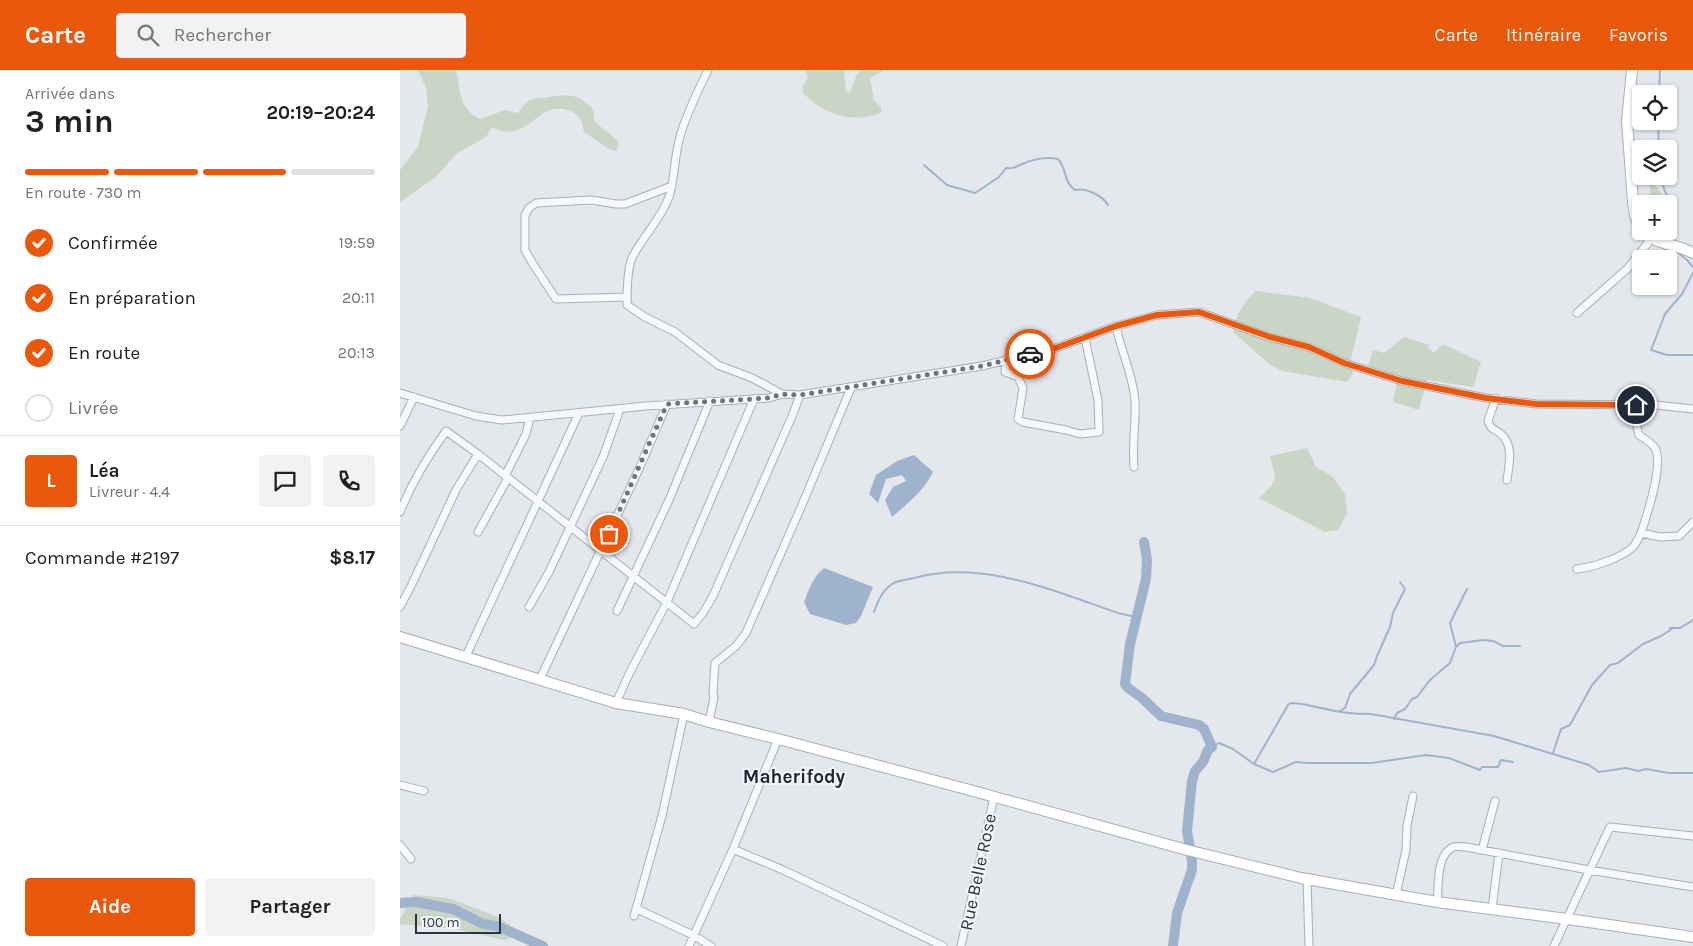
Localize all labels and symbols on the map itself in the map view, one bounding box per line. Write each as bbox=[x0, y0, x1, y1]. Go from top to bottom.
courier bbox=[1005, 329, 1055, 379]
pin bbox=[1615, 384, 1657, 426]
pin bbox=[588, 513, 630, 555]
district label: Maherifody bbox=[743, 766, 846, 788]
street label: Rue Belle Rose bbox=[955, 811, 1001, 933]
scale bar bbox=[415, 911, 501, 934]

